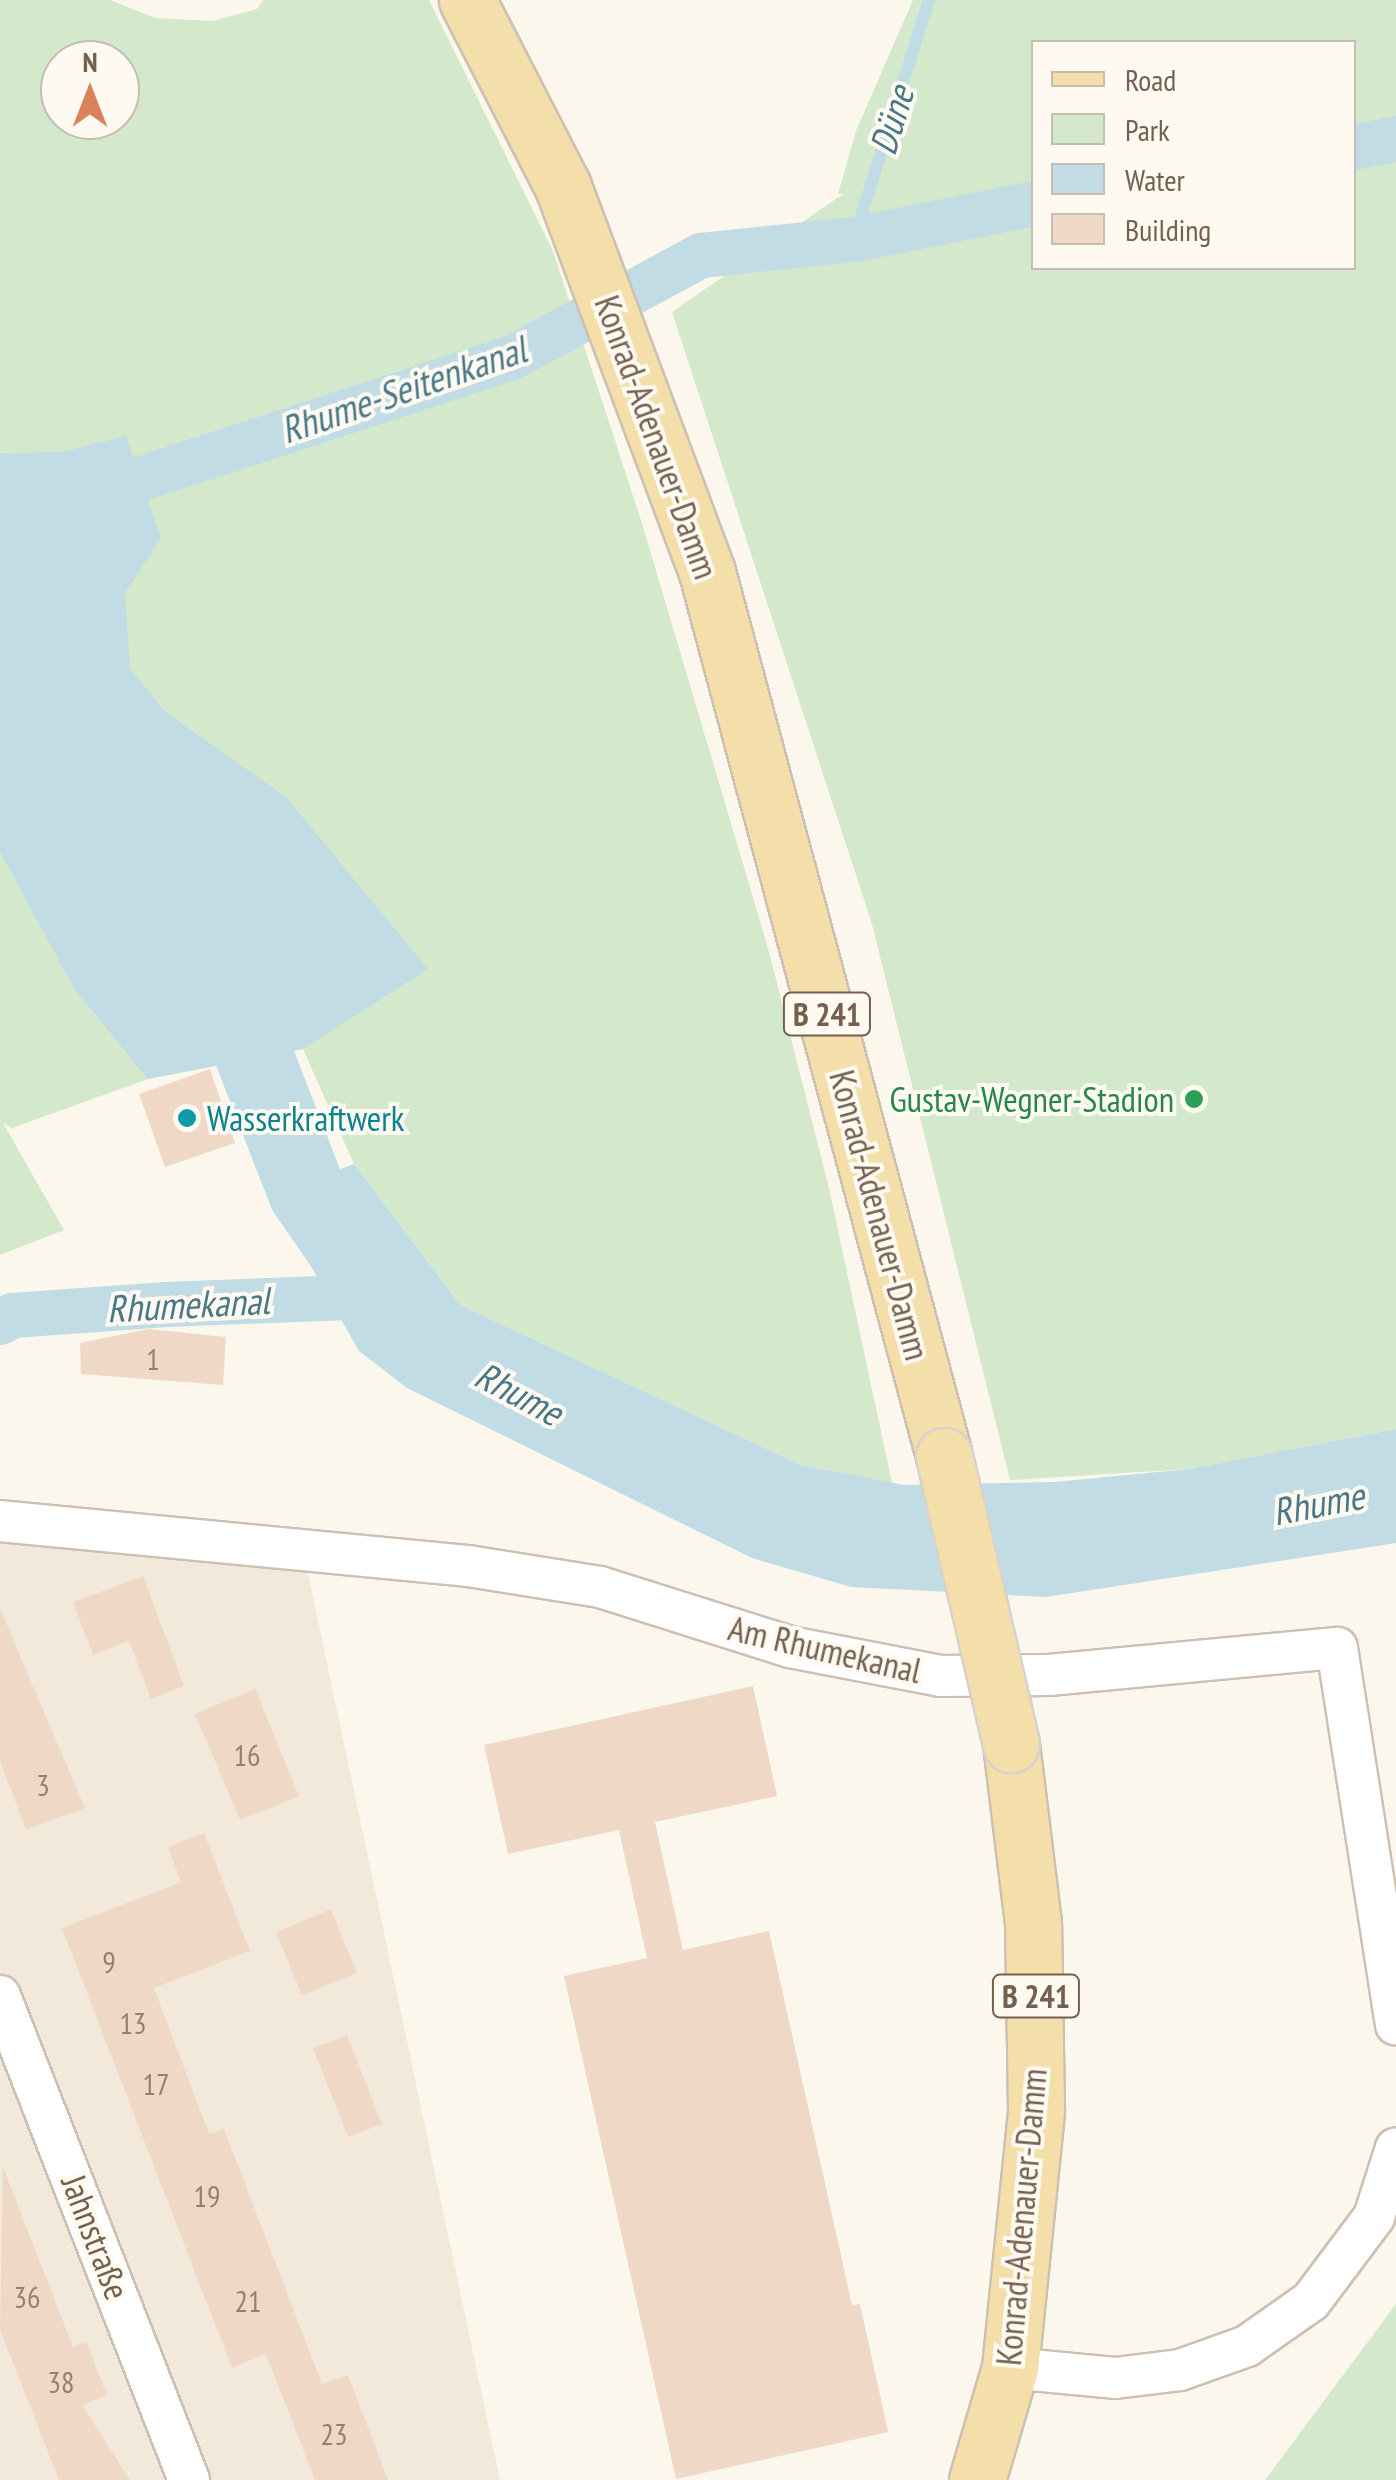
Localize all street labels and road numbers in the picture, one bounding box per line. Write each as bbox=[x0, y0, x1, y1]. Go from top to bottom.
street label: Konrad-Adenauer-Damm bbox=[586, 290, 728, 584]
road number: B 241 bbox=[782, 987, 872, 1041]
street label: Konrad-Adenauer-Damm bbox=[821, 1066, 939, 1364]
street label: Am Rhumekanal bbox=[725, 1606, 925, 1692]
road number: B 241 bbox=[991, 1969, 1081, 2023]
street label: Konrad-Adenauer-Damm bbox=[987, 2067, 1055, 2367]
street label: Jahnstraße bbox=[53, 2169, 139, 2305]

